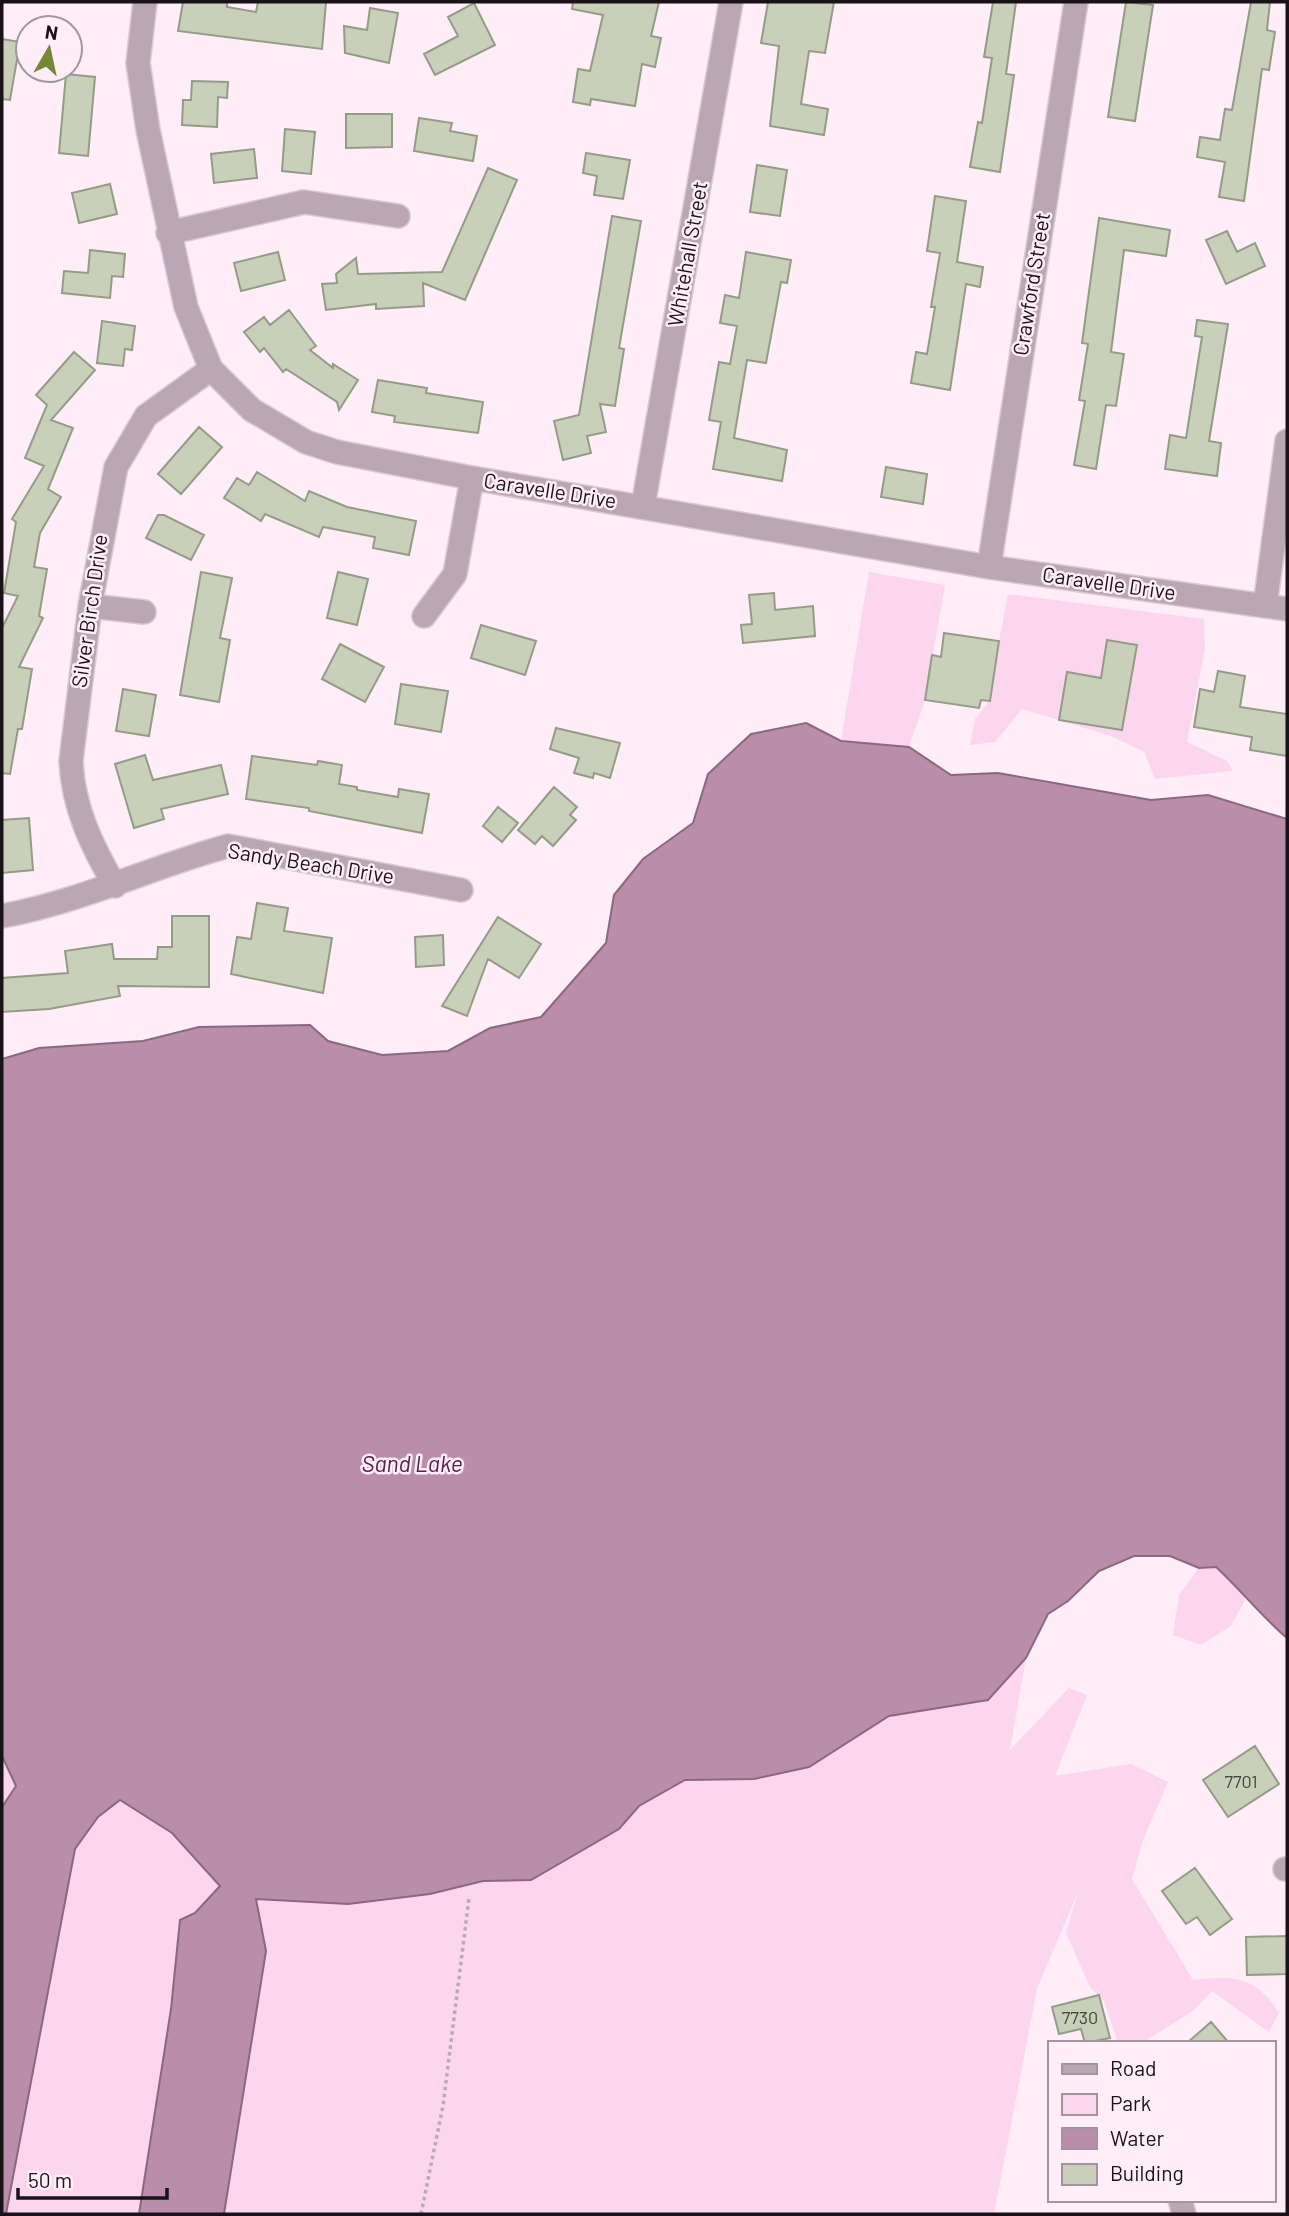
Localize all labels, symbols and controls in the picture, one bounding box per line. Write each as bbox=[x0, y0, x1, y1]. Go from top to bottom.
north arrow bbox=[14, 14, 84, 84]
text: N bbox=[44, 19, 60, 44]
street label: Whitehall Street bbox=[661, 179, 712, 328]
street label: Crawford Street bbox=[1007, 210, 1054, 357]
street label: Caravelle Drive bbox=[482, 467, 618, 512]
street label: Silver Birch Drive bbox=[65, 533, 112, 689]
street label: Caravelle Drive bbox=[1041, 561, 1177, 604]
street label: Sandy Beach Drive bbox=[226, 837, 396, 888]
water label: Sand Lake bbox=[361, 1449, 463, 1477]
house number: 7701 bbox=[1225, 1770, 1258, 1792]
house number: 7730 bbox=[1062, 2006, 1098, 2028]
legend bbox=[1048, 2041, 1275, 2202]
text: Road bbox=[1110, 2055, 1156, 2080]
text: Park bbox=[1110, 2090, 1151, 2115]
text: Water bbox=[1110, 2125, 1165, 2150]
scale bar bbox=[18, 2156, 166, 2200]
text: Building bbox=[1110, 2160, 1184, 2185]
text: 50 m bbox=[28, 2167, 72, 2192]

